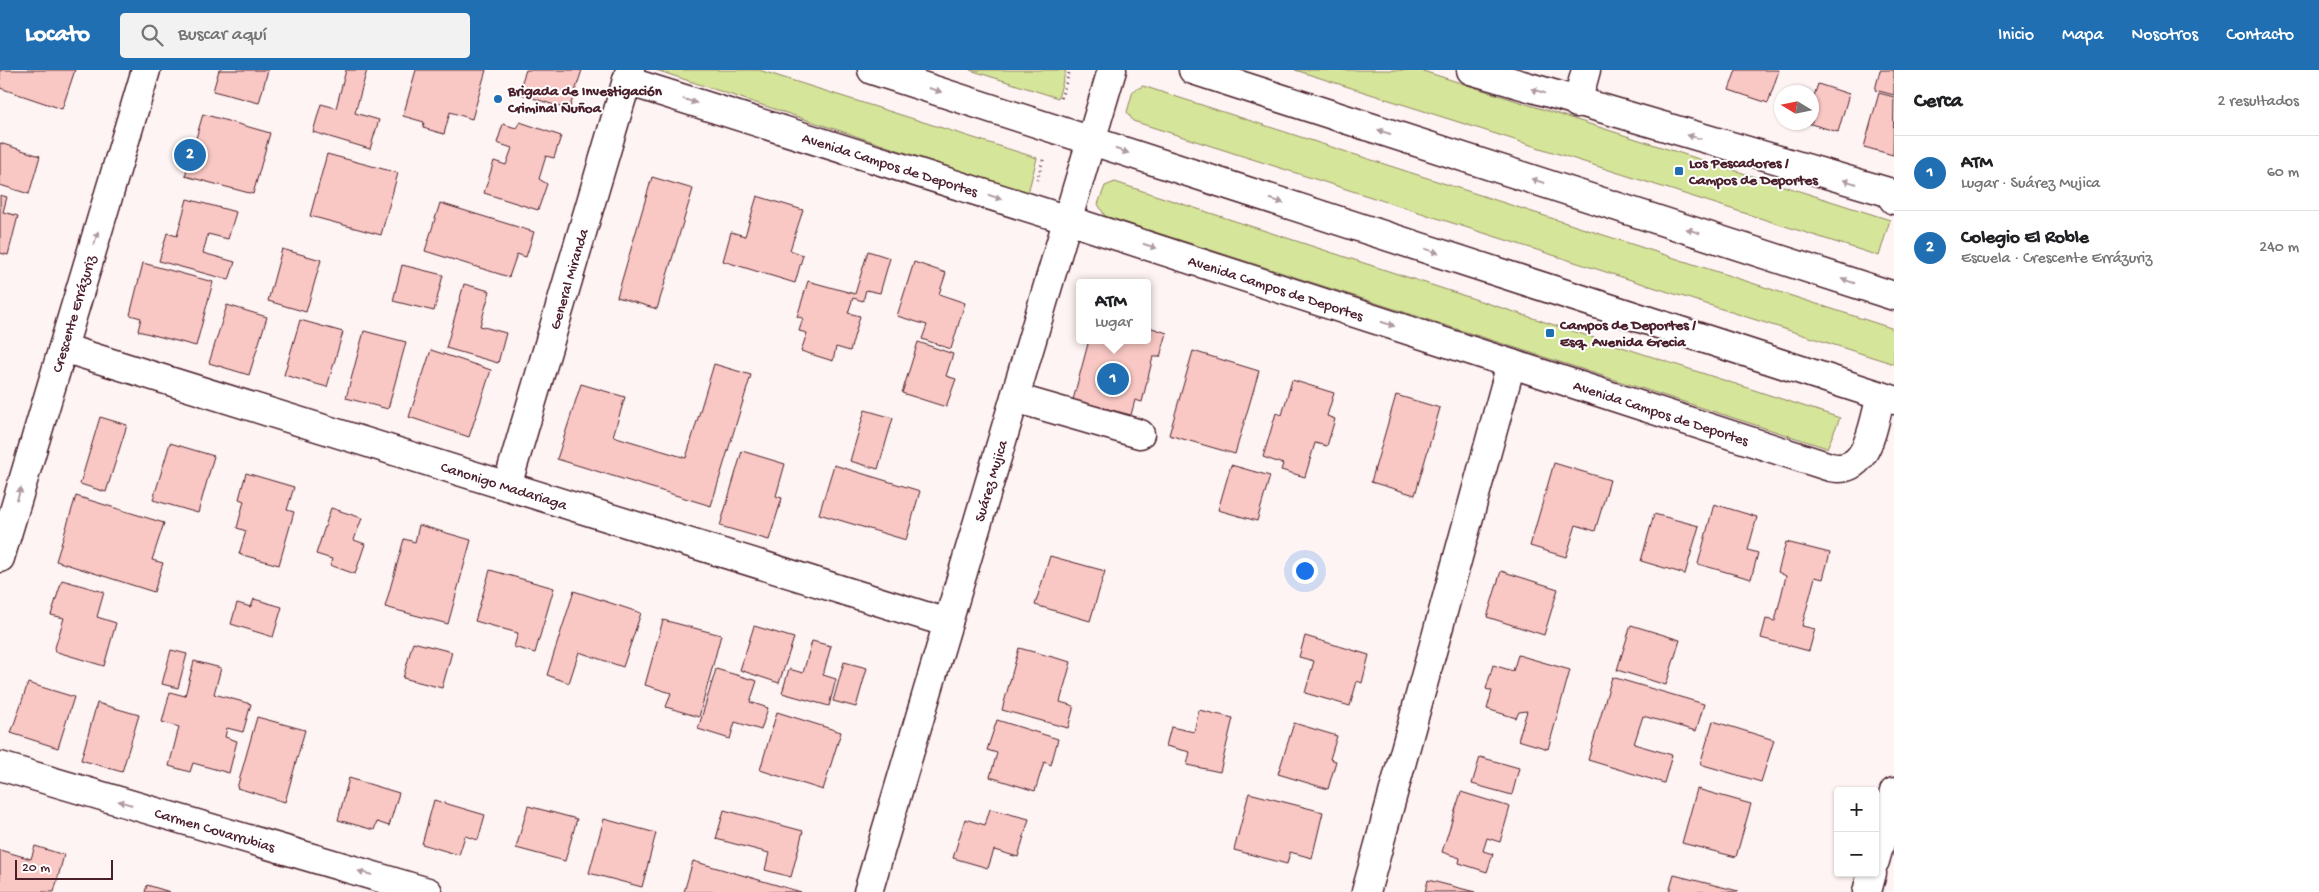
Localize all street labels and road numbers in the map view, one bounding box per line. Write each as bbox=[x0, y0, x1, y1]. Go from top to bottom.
street label: Avenida Campos de Deportes bbox=[800, 130, 980, 202]
street label: General Miranda bbox=[547, 226, 594, 332]
street label: Avenida Campos de Deportes bbox=[1185, 252, 1366, 326]
street label: Crescente Errázuriz bbox=[49, 253, 101, 375]
street label: Avenida Campos de Deportes bbox=[1571, 377, 1751, 451]
street label: Suárez Mujica bbox=[971, 438, 1013, 524]
street label: Canonigo Madariaga bbox=[438, 459, 570, 515]
street label: Carmen Covarrubias bbox=[152, 805, 277, 858]

